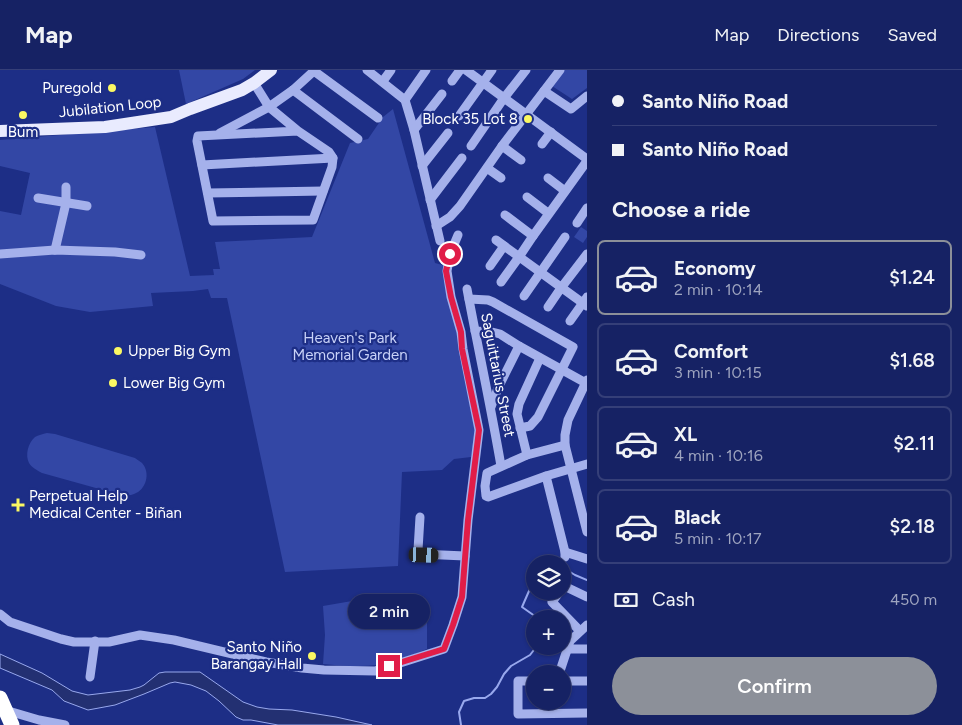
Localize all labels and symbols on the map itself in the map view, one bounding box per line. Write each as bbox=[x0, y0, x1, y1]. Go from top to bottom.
place label: Puregold bbox=[42, 79, 102, 97]
marker: Puregold bbox=[106, 82, 118, 94]
street label: Jubilation Loop bbox=[58, 93, 162, 121]
marker: Bum bbox=[17, 109, 29, 121]
place label: Block 35 Lot 8 bbox=[422, 110, 518, 128]
marker: Block 35 Lot 8 bbox=[522, 113, 534, 125]
place label: Bum bbox=[8, 123, 38, 141]
route start bbox=[439, 243, 461, 265]
street label: Saguittarius Street bbox=[477, 311, 519, 439]
park label: Heaven's Park Memorial Garden bbox=[292, 329, 408, 364]
place label: Upper Big Gym bbox=[128, 342, 231, 360]
marker: Upper Big Gym bbox=[112, 345, 124, 357]
place label: Lower Big Gym bbox=[123, 374, 225, 392]
marker: Lower Big Gym bbox=[107, 377, 119, 389]
place label: Perpetual Help Medical Center - Biñan bbox=[29, 487, 182, 522]
marker: Perpetual Help Medical Center - Biñan bbox=[11, 498, 25, 512]
car bbox=[408, 547, 439, 563]
callout: 2 min bbox=[348, 594, 430, 628]
place label: Santo Niño Barangay Hall bbox=[211, 638, 302, 673]
marker: Santo Niño Barangay Hall bbox=[306, 650, 318, 662]
route end bbox=[378, 655, 400, 677]

